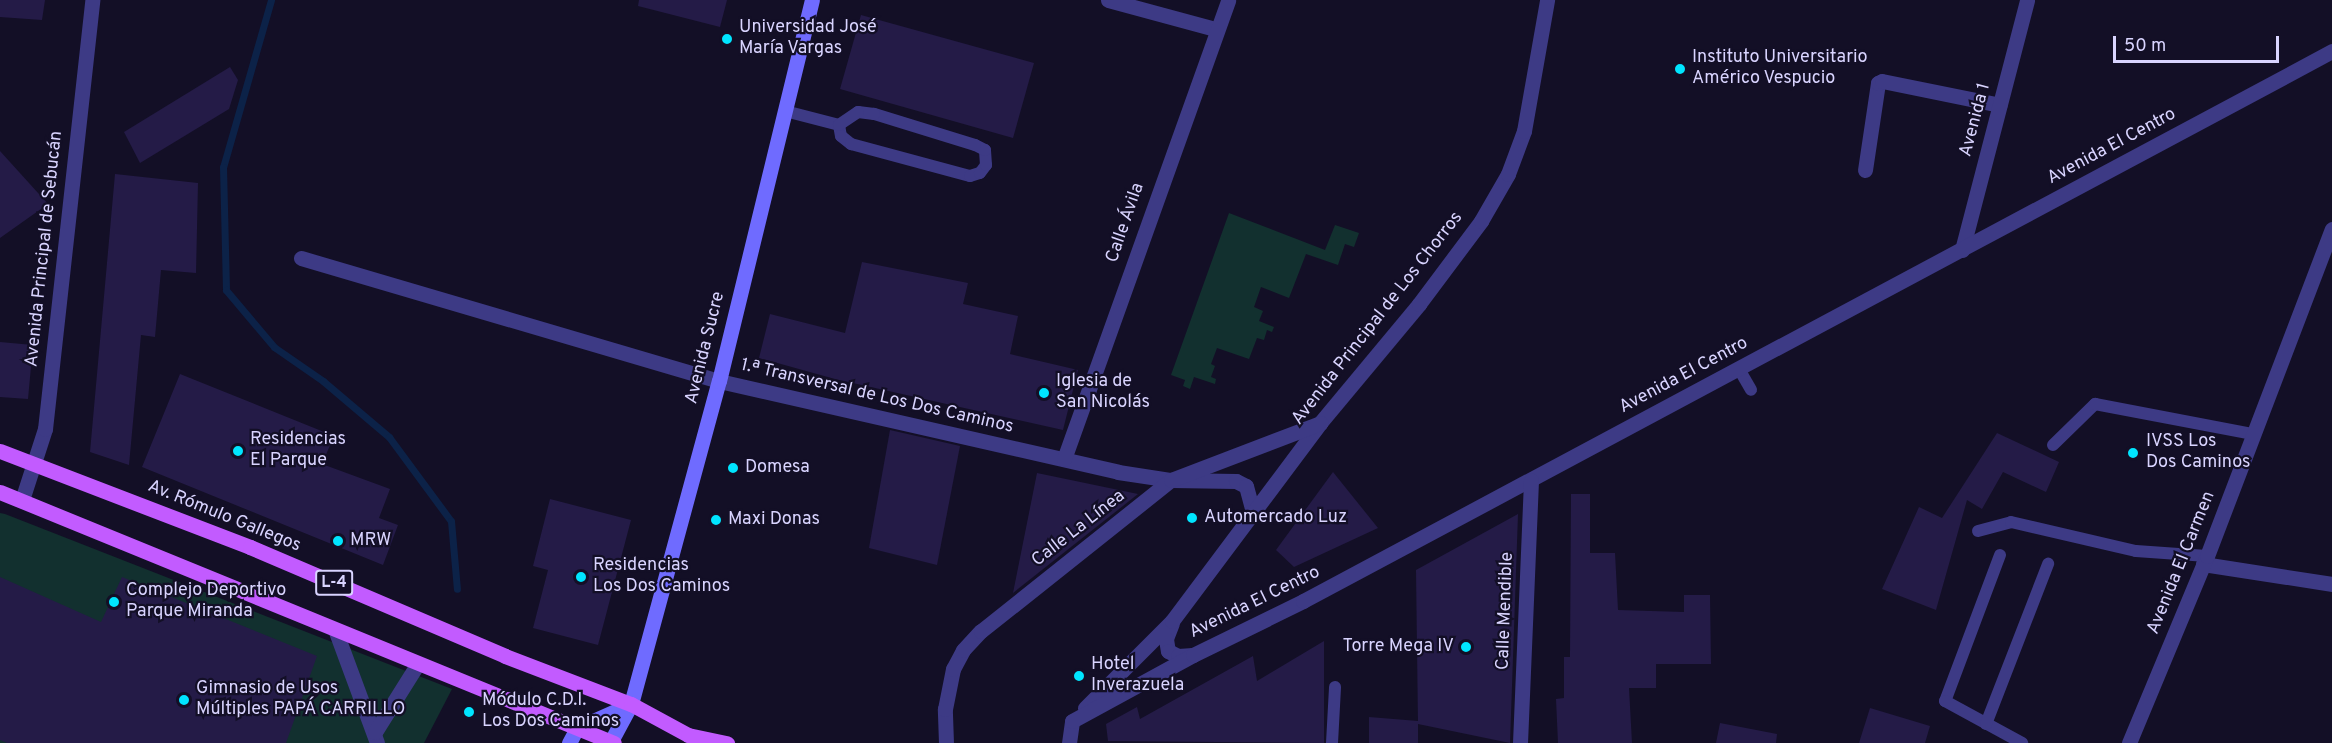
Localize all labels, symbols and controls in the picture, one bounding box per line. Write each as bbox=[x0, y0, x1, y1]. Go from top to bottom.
place label: Universidad José María Vargas bbox=[739, 18, 877, 60]
scale bar bbox=[2116, 24, 2282, 62]
marker: Universidad José María Vargas bbox=[720, 32, 734, 46]
text: 50 m bbox=[2124, 35, 2166, 58]
place label: Instituto Universitario Américo Vespucio bbox=[1692, 48, 1868, 90]
marker: Instituto Universitario Américo Vespucio bbox=[1673, 62, 1687, 76]
street label: Avenida 1 bbox=[1956, 81, 1996, 159]
street label: Avenida El Centro bbox=[2044, 104, 2180, 190]
street label: Avenida Principal de Sebucán bbox=[22, 130, 68, 368]
street label: Calle Ávila bbox=[1102, 180, 1150, 266]
street label: Avenida Principal de Los Chorros bbox=[1288, 208, 1468, 430]
street label: Avenida Sucre bbox=[682, 290, 730, 406]
street label: Avenida El Centro bbox=[1616, 333, 1752, 419]
street label: 1.ª Transversal de Los Dos Caminos bbox=[738, 355, 1016, 439]
place label: Iglesia de San Nicolás bbox=[1056, 372, 1150, 415]
marker: Iglesia de San Nicolás bbox=[1037, 386, 1051, 400]
place label: Residencias El Parque bbox=[250, 430, 346, 472]
place label: IVSS Los Dos Caminos bbox=[2146, 432, 2251, 474]
marker: Residencias El Parque bbox=[231, 444, 245, 458]
marker: IVSS Los Dos Caminos bbox=[2124, 444, 2142, 462]
place label: Domesa bbox=[745, 457, 810, 479]
marker: Domesa bbox=[726, 461, 740, 475]
street label: Av. Rómulo Gallegos bbox=[144, 476, 304, 558]
street label: Calle La Línea bbox=[1028, 486, 1130, 572]
street label: Avenida El Carmen bbox=[2143, 488, 2221, 638]
place label: Automercado Luz bbox=[1204, 507, 1347, 529]
place label: Maxi Donas bbox=[728, 509, 820, 531]
marker: Automercado Luz bbox=[1185, 511, 1199, 525]
marker: Maxi Donas bbox=[709, 513, 723, 527]
place label: MRW bbox=[350, 530, 391, 552]
marker: MRW bbox=[331, 534, 345, 548]
street label: Calle Mendible bbox=[1493, 551, 1519, 671]
place label: Residencias Los Dos Caminos bbox=[593, 556, 730, 598]
street label: Avenida El Centro bbox=[1186, 562, 1324, 644]
road number: L-4 bbox=[314, 570, 354, 596]
marker: Residencias Los Dos Caminos bbox=[574, 570, 588, 584]
place label: Complejo Deportivo Parque Miranda bbox=[126, 581, 286, 624]
marker: Complejo Deportivo Parque Miranda bbox=[107, 595, 121, 609]
place label: Torre Mega IV bbox=[1343, 636, 1454, 658]
marker: Torre Mega IV bbox=[1459, 640, 1473, 654]
place label: Hotel Inverazuela bbox=[1091, 655, 1184, 698]
marker: Hotel Inverazuela bbox=[1072, 669, 1086, 683]
place label: Gimnasio de Usos Múltiples PAPÁ CARRILLO bbox=[196, 679, 406, 722]
place label: Módulo C.D.I. Los Dos Caminos bbox=[482, 691, 619, 734]
marker: Gimnasio de Usos Múltiples PAPÁ CARRILLO bbox=[177, 693, 191, 707]
marker: Módulo C.D.I. Los Dos Caminos bbox=[460, 703, 478, 721]

